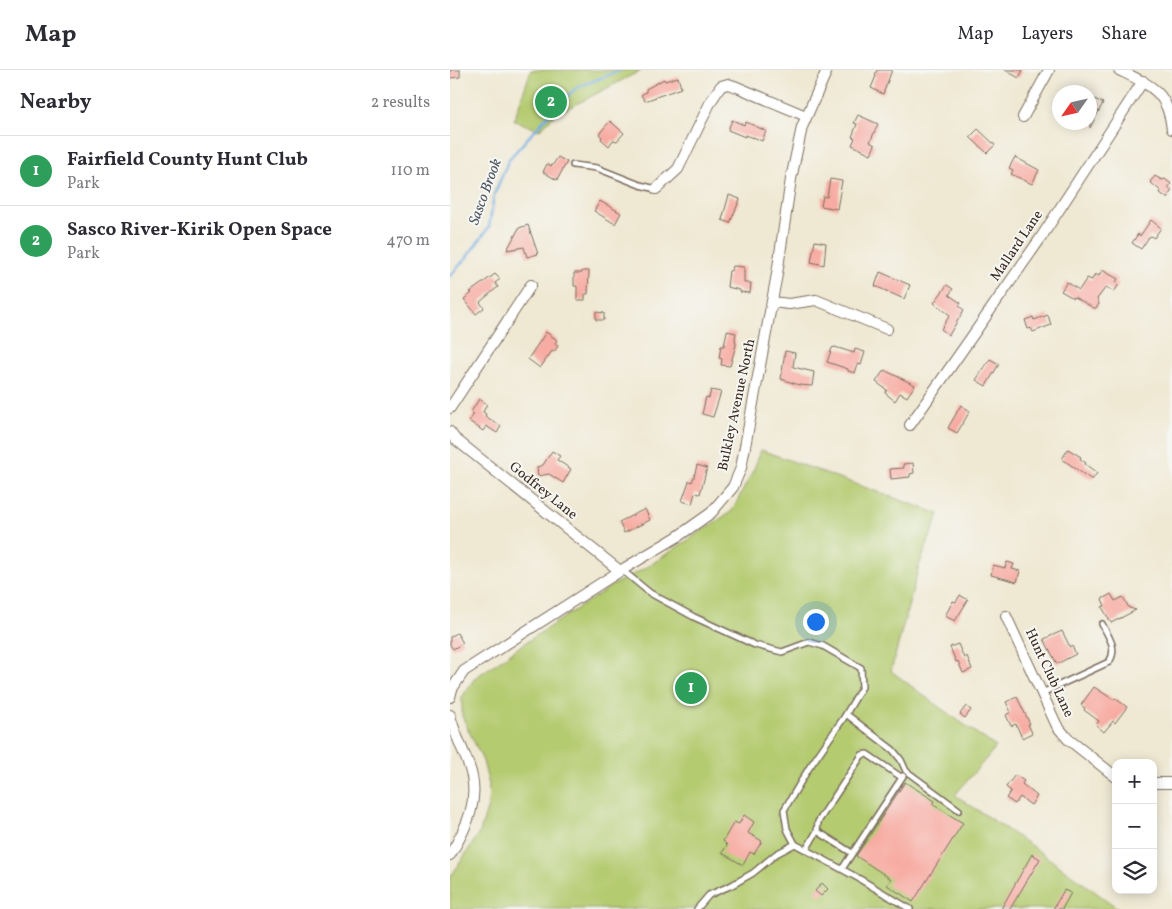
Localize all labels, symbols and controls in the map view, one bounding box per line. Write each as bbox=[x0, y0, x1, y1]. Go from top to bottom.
text: Map bbox=[25, 18, 76, 52]
text: Map bbox=[957, 22, 993, 47]
text: Layers bbox=[1021, 22, 1073, 47]
text: Share bbox=[1101, 22, 1147, 47]
pin: 2 bbox=[535, 83, 567, 121]
north arrow bbox=[1052, 85, 1097, 130]
text: Nearby bbox=[20, 88, 91, 117]
text: 2 results bbox=[371, 92, 430, 114]
text: Fairfield County Hunt Club bbox=[67, 147, 308, 173]
water label: Sasco Brook bbox=[464, 156, 508, 228]
text: 1 bbox=[33, 160, 39, 182]
text: 110 m bbox=[391, 160, 430, 182]
text: Park bbox=[67, 173, 100, 195]
street label: Mallard Lane bbox=[986, 207, 1048, 285]
text: Sasco River-Kirik Open Space bbox=[67, 217, 332, 243]
text: 2 bbox=[32, 230, 40, 252]
text: 470 m bbox=[386, 230, 430, 252]
text: Park bbox=[67, 243, 100, 265]
street label: Bulkley Avenue North bbox=[714, 337, 760, 473]
street label: Godfrey Lane bbox=[505, 458, 581, 525]
your location bbox=[803, 609, 829, 635]
street label: Hunt Club Lane bbox=[1020, 625, 1078, 721]
pin: 1 bbox=[675, 669, 707, 707]
map controls bbox=[1112, 759, 1157, 894]
button: + bbox=[1112, 759, 1157, 804]
button: − bbox=[1112, 804, 1157, 849]
button: layers bbox=[1112, 849, 1157, 894]

